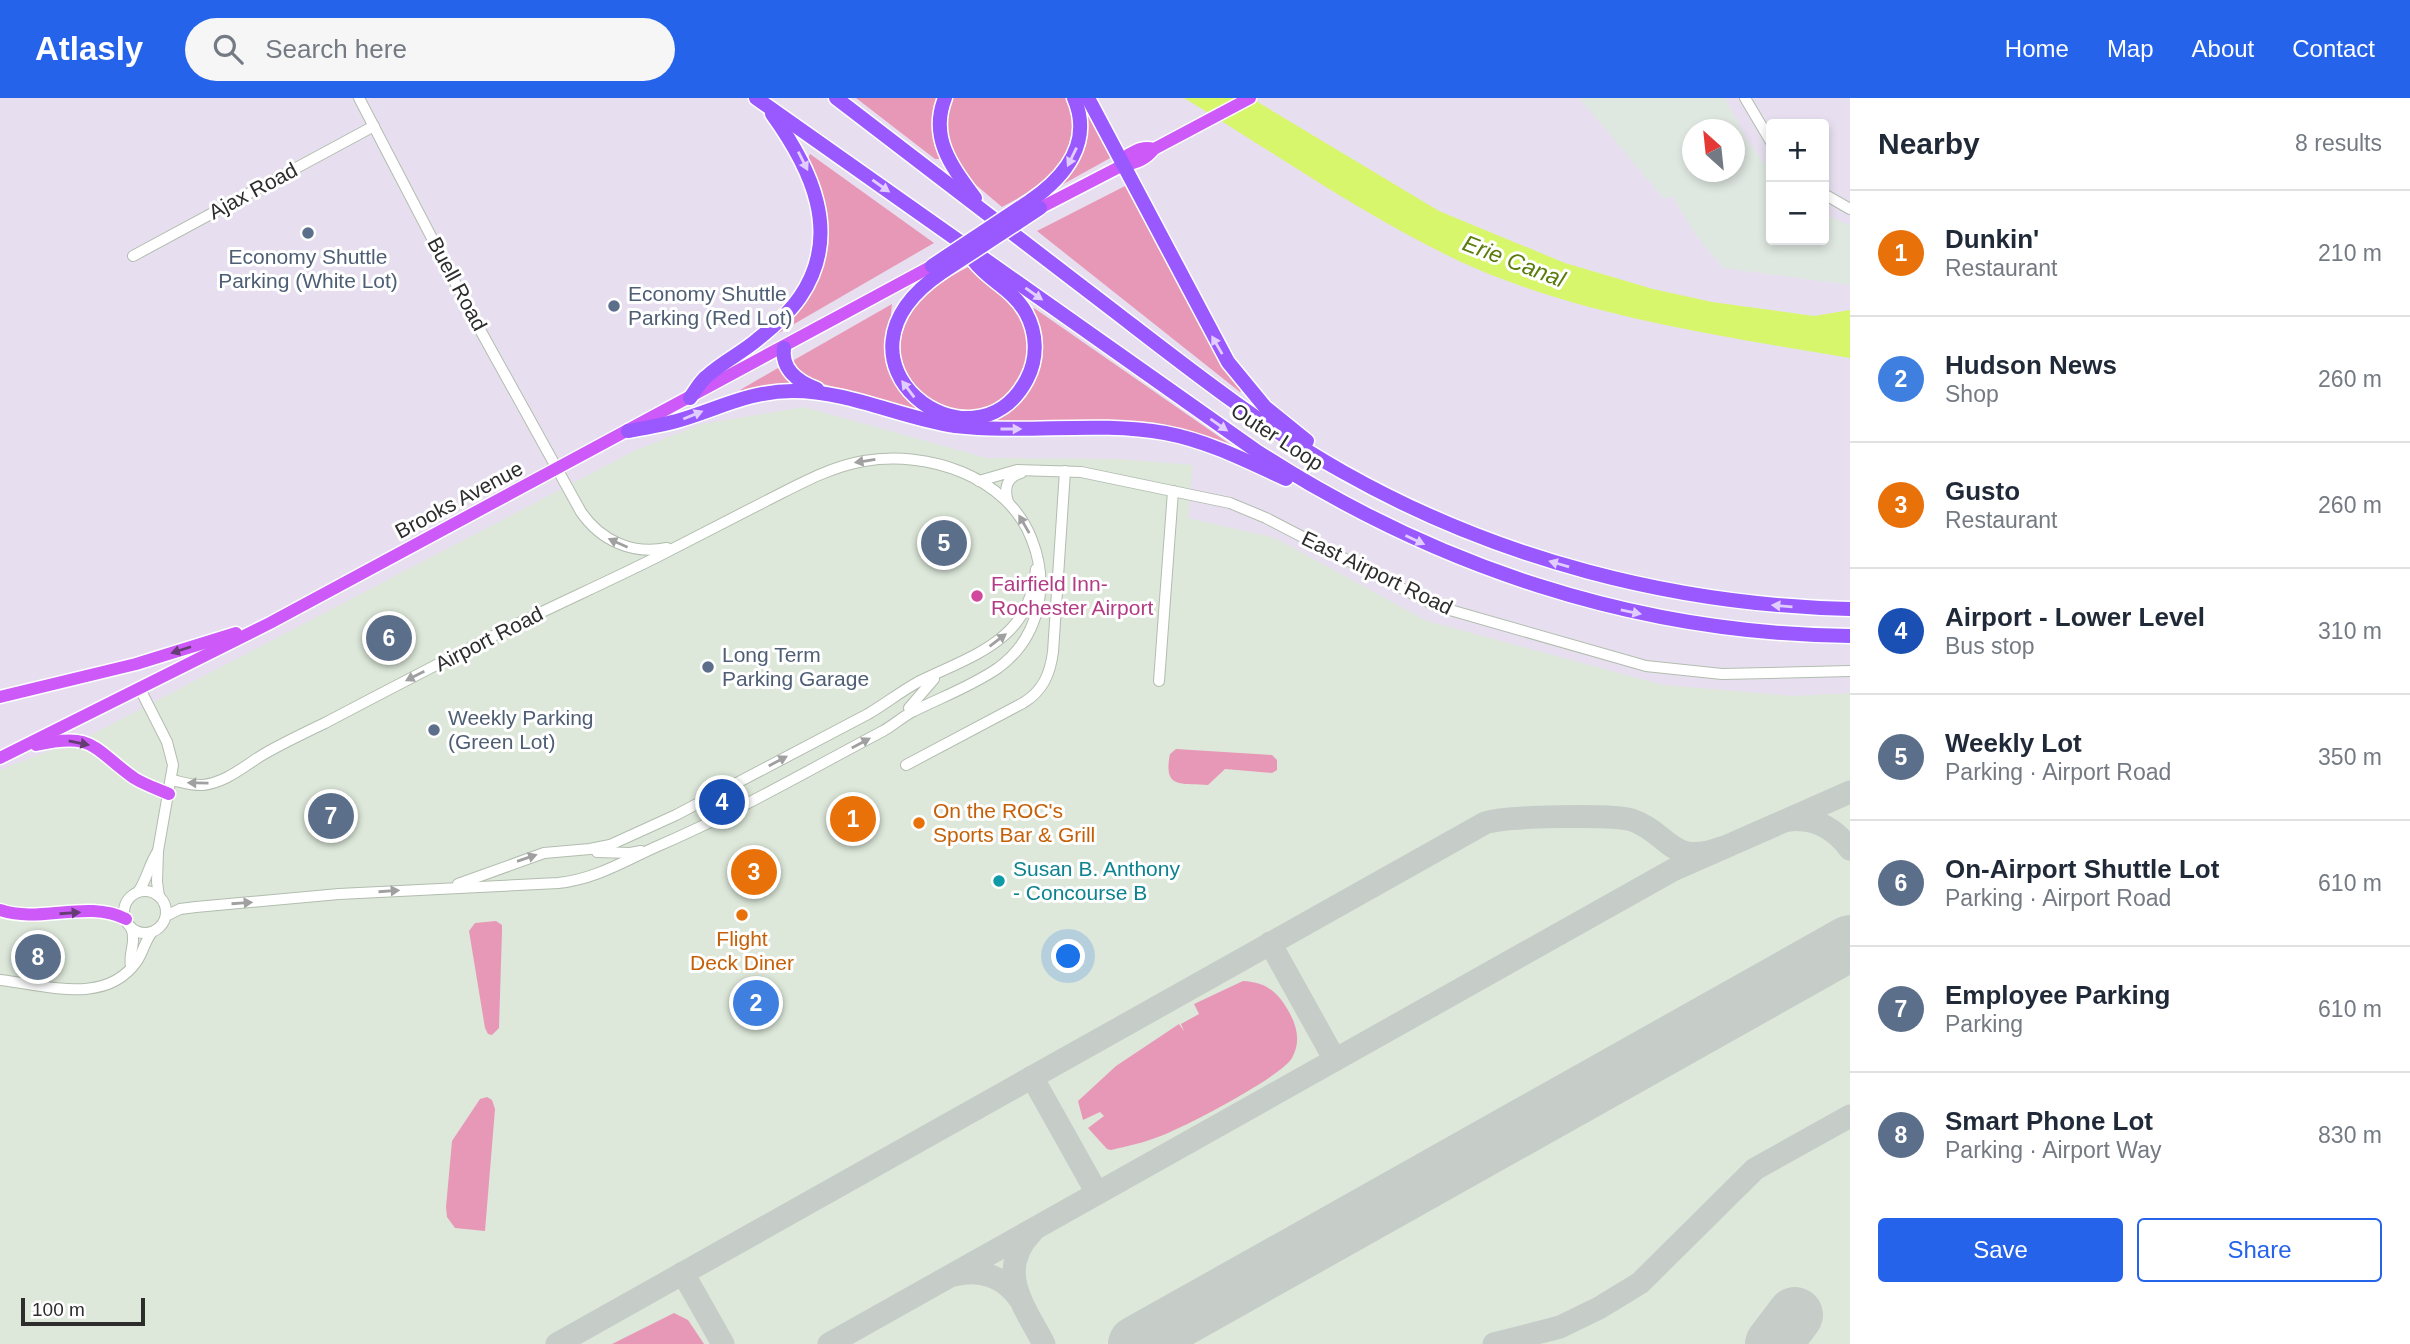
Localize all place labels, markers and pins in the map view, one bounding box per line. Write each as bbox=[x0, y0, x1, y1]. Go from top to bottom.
marker: Economy Shuttle Parking (White Lot) bbox=[300, 225, 316, 241]
place label: Economy Shuttle Parking (White Lot) bbox=[218, 245, 398, 292]
place label: Economy Shuttle Parking (Red Lot) bbox=[628, 282, 793, 329]
marker: Economy Shuttle Parking (Red Lot) bbox=[606, 298, 622, 314]
pin: 5 bbox=[921, 517, 967, 569]
place label: Fairfield Inn- Rochester Airport bbox=[991, 572, 1153, 619]
marker: Fairfield Inn- Rochester Airport bbox=[969, 588, 985, 604]
pin: 6 bbox=[366, 612, 412, 664]
place label: Long Term Parking Garage bbox=[722, 643, 869, 690]
marker: Long Term Parking Garage bbox=[700, 659, 716, 675]
place label: Weekly Parking (Green Lot) bbox=[448, 706, 594, 753]
marker: Weekly Parking (Green Lot) bbox=[426, 722, 442, 738]
pin: 4 bbox=[699, 776, 745, 828]
pin: 7 bbox=[308, 790, 354, 842]
pin: 1 bbox=[830, 793, 876, 845]
place label: On the ROC's Sports Bar & Grill bbox=[933, 799, 1095, 846]
marker: On the ROC's Sports Bar & Grill bbox=[911, 815, 927, 831]
pin: 3 bbox=[731, 846, 777, 898]
place label: Susan B. Anthony - Concourse B bbox=[1013, 857, 1180, 904]
marker: Susan B. Anthony - Concourse B bbox=[991, 873, 1007, 889]
marker: Flight Deck Diner bbox=[734, 907, 750, 923]
place label: Flight Deck Diner bbox=[690, 927, 794, 974]
pin: 8 bbox=[15, 931, 61, 983]
pin: 2 bbox=[733, 977, 779, 1029]

